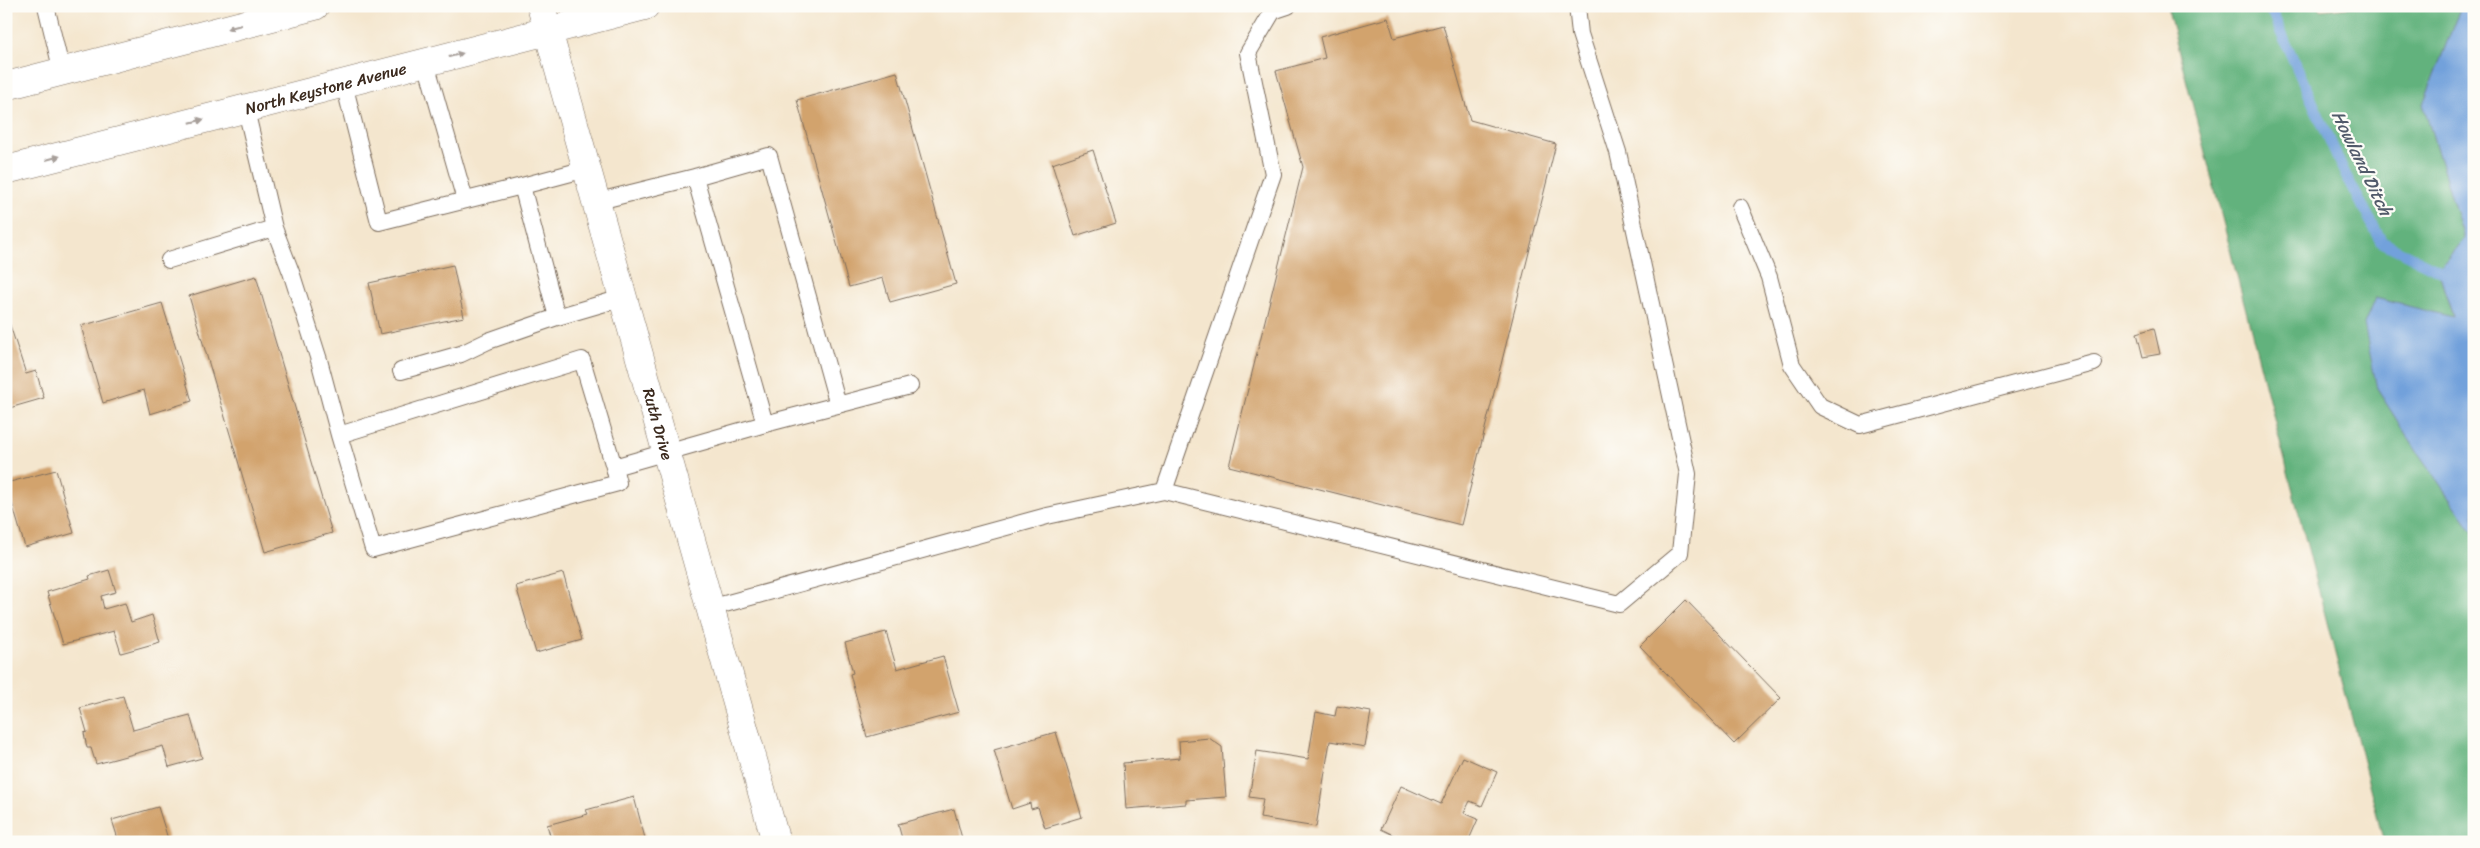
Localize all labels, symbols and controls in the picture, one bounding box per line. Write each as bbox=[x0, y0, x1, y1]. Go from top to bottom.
one-way arrow bbox=[226, 23, 241, 31]
one-way arrow bbox=[449, 51, 464, 59]
street label: North Keystone Avenue bbox=[242, 53, 410, 123]
water label: Howland Ditch bbox=[2323, 105, 2402, 223]
one-way arrow bbox=[190, 117, 205, 125]
one-way arrow bbox=[46, 154, 61, 162]
street label: Ruth Drive bbox=[635, 384, 682, 463]

